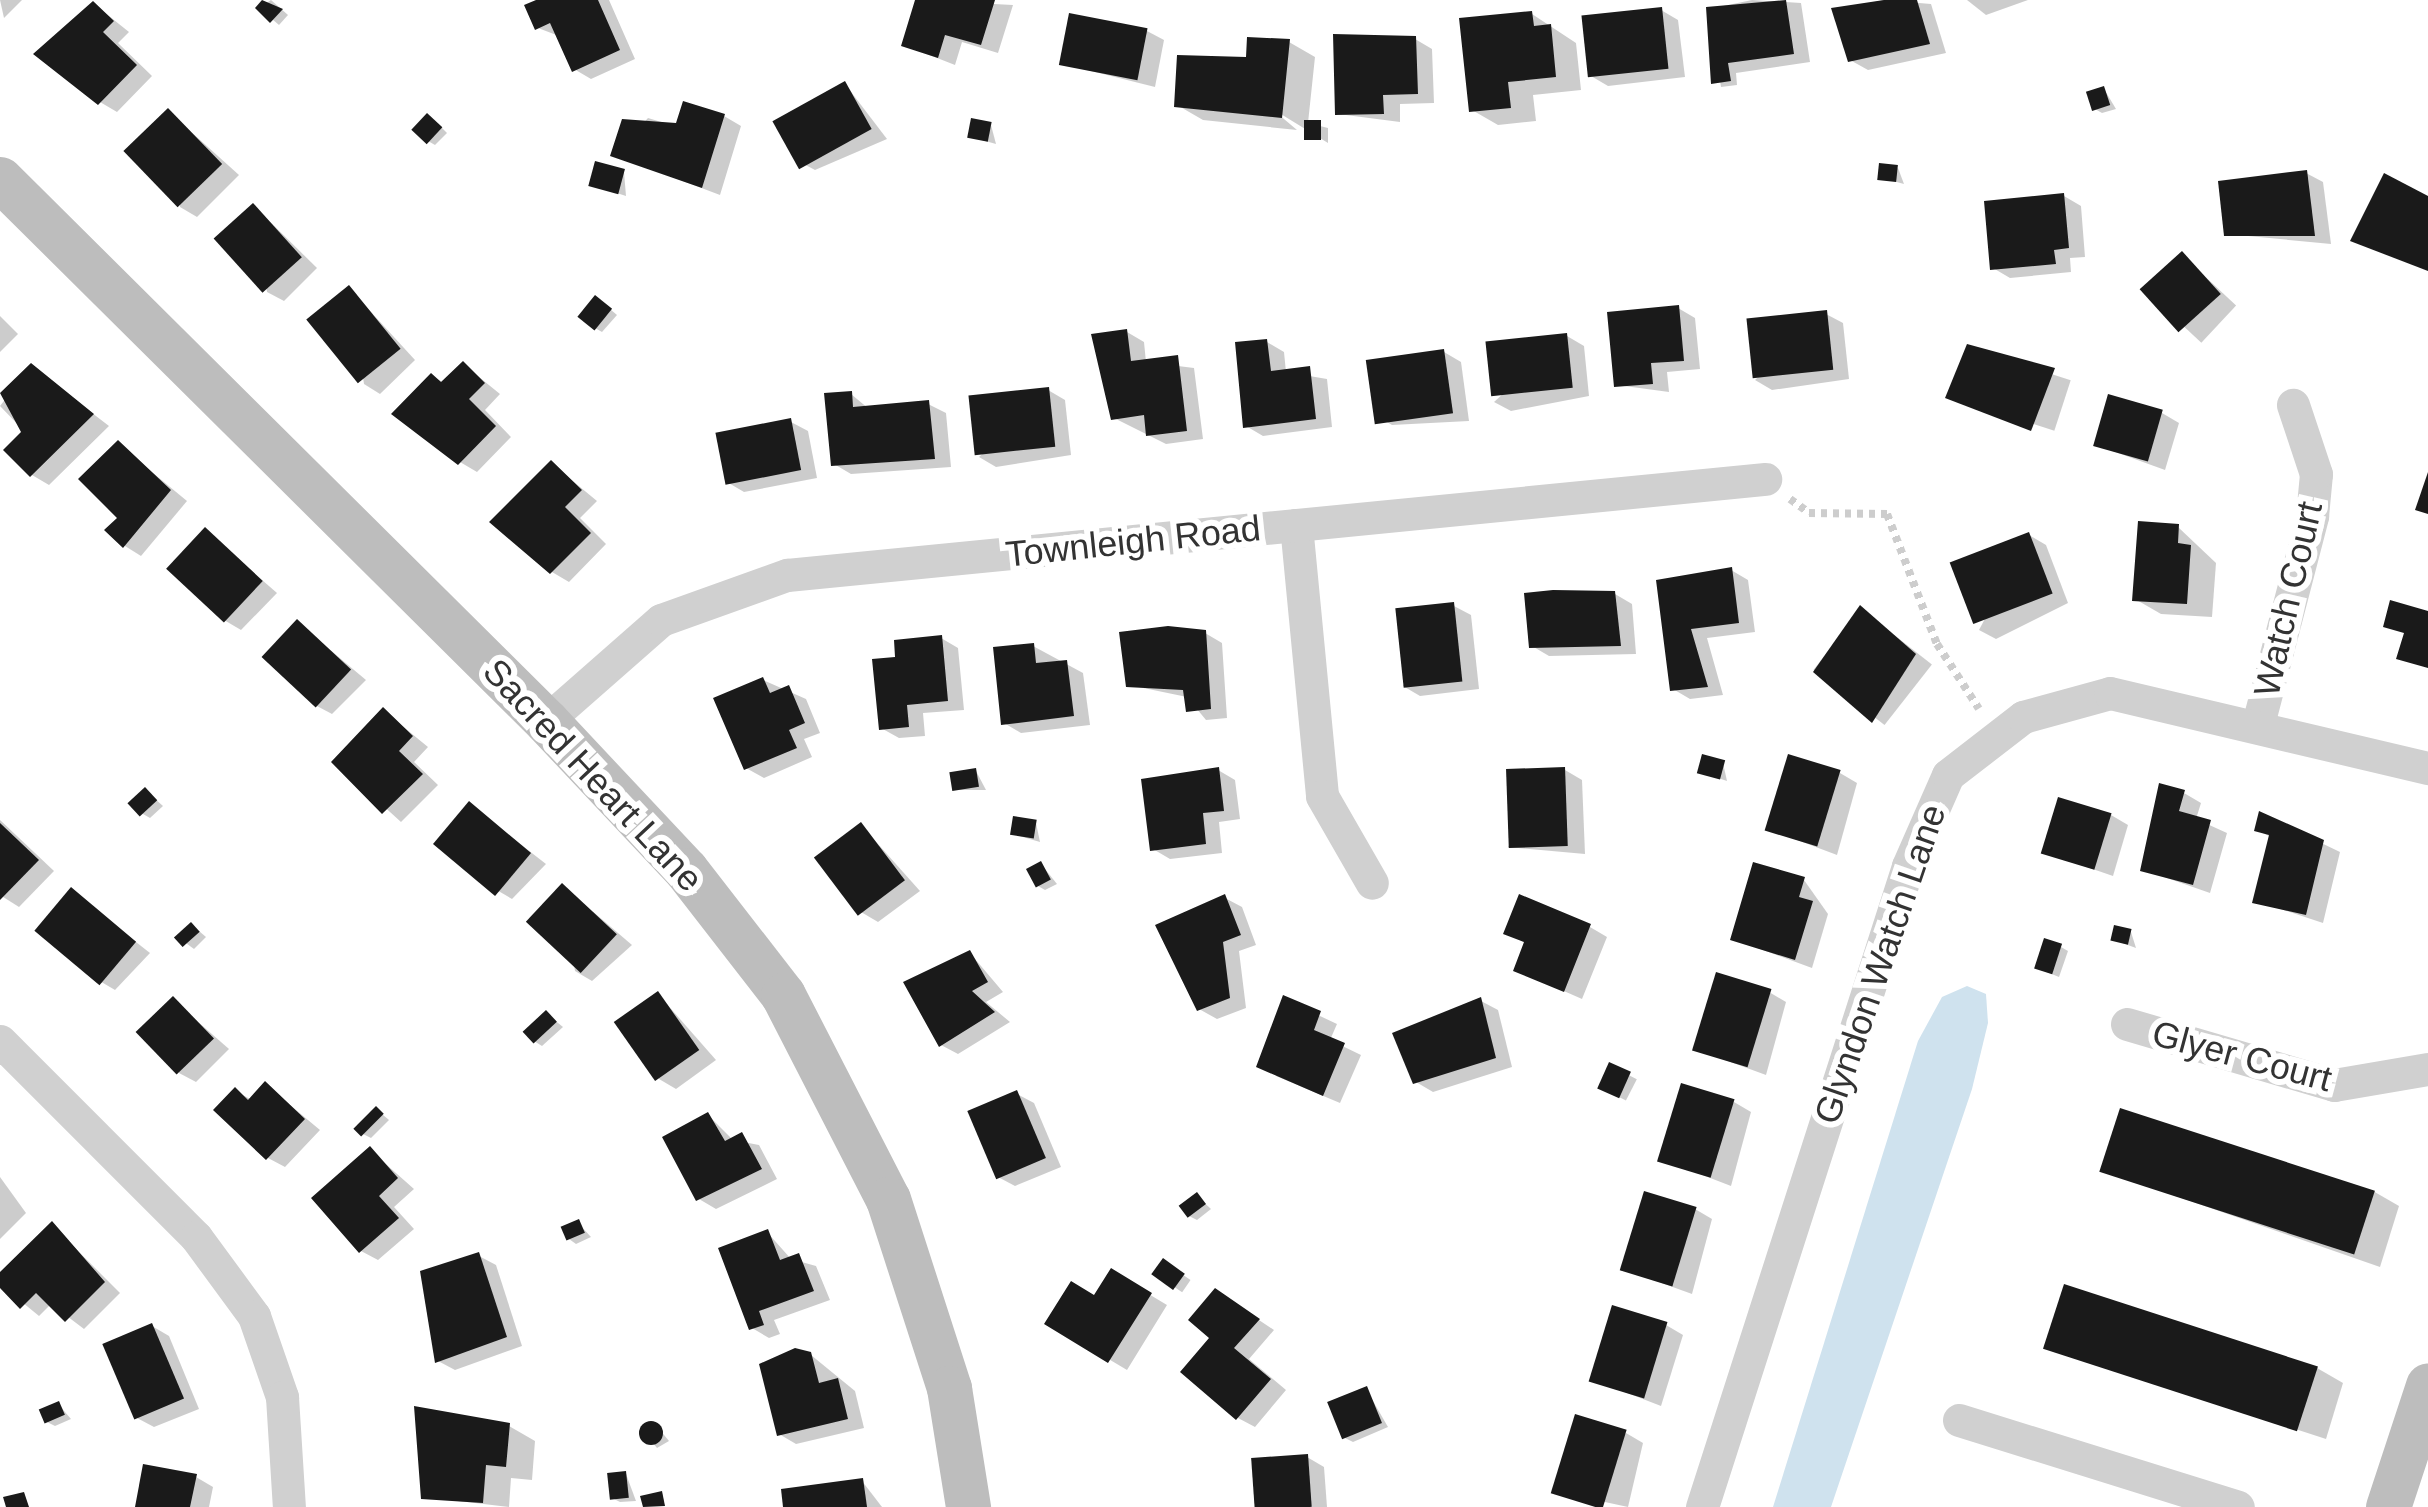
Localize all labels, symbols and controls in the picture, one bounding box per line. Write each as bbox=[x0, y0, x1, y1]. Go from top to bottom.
street label: Watch Court bbox=[2245, 497, 2331, 701]
street label: Townleigh Road bbox=[1003, 506, 1263, 576]
street label: Sacred Heart Lane bbox=[474, 650, 712, 900]
street label: Glyndon Watch Lane bbox=[1805, 799, 1955, 1129]
street label: Glyer Court bbox=[2148, 1011, 2336, 1101]

